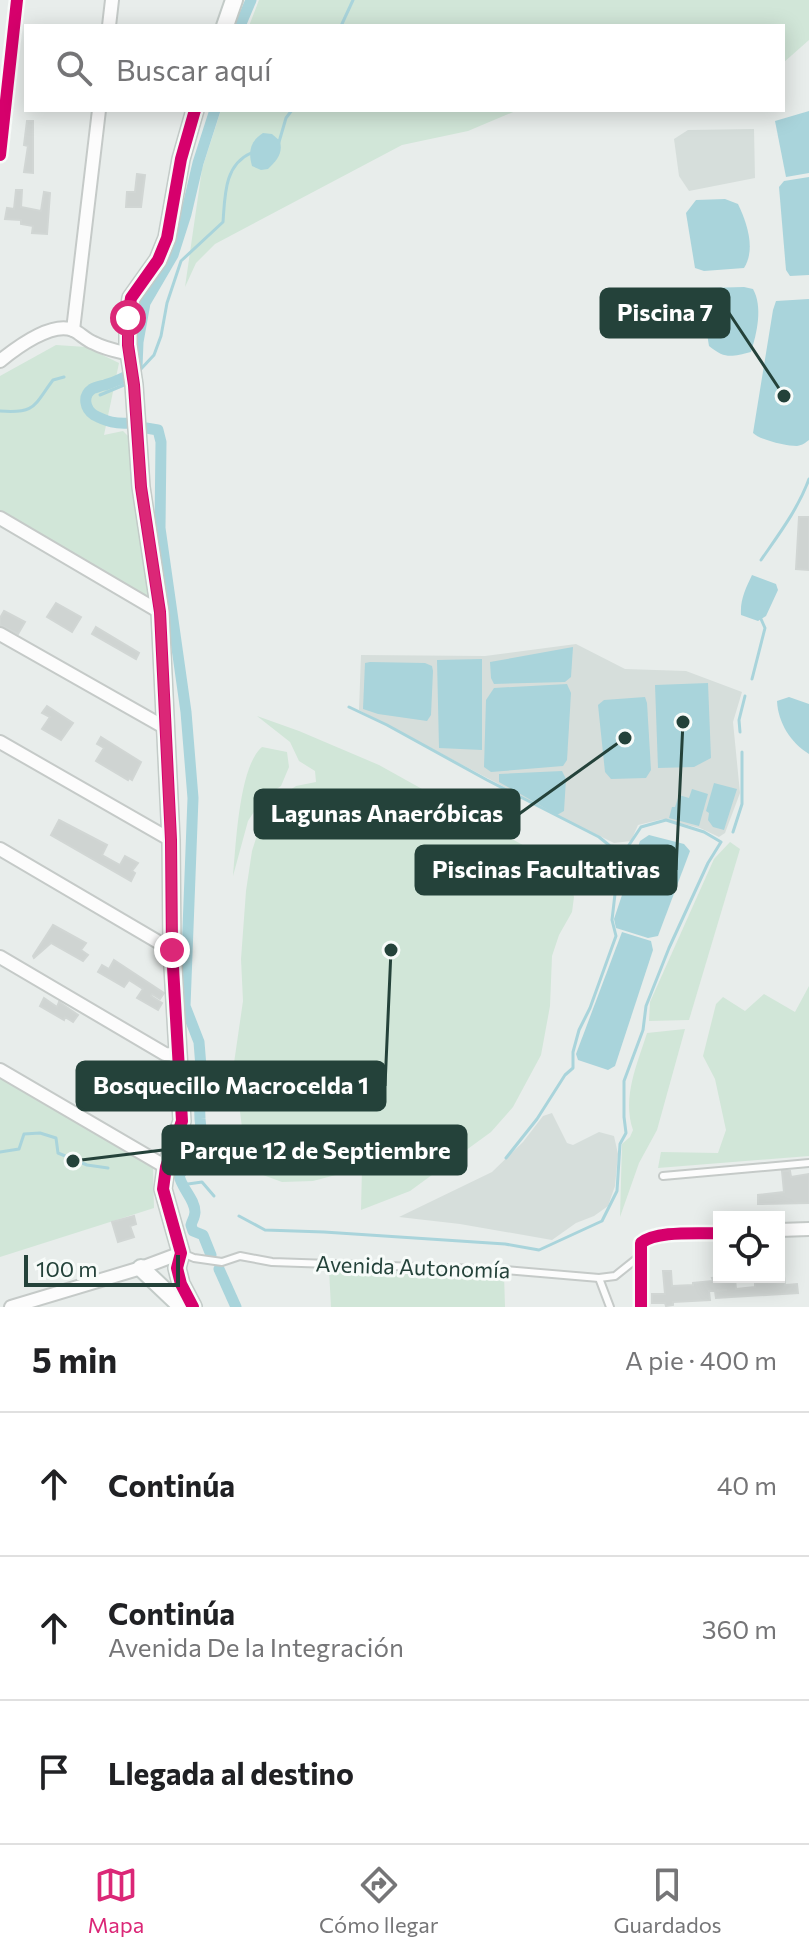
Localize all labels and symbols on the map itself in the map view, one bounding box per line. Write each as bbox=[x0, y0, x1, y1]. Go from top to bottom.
callout: Piscina 7 bbox=[601, 289, 729, 337]
text: Piscina 7 bbox=[617, 297, 713, 326]
route start bbox=[110, 300, 146, 336]
callout: Lagunas Anaeróbicas bbox=[255, 790, 519, 838]
text: Lagunas Anaeróbicas bbox=[271, 798, 503, 827]
callout: Piscinas Facultativas bbox=[416, 846, 676, 894]
text: Piscinas Facultativas bbox=[432, 854, 660, 883]
route end bbox=[154, 932, 190, 968]
callout: Bosquecillo Macrocelda 1 bbox=[77, 1062, 385, 1110]
text: Bosquecillo Macrocelda 1 bbox=[93, 1070, 369, 1099]
callout: Parque 12 de Septiembre bbox=[163, 1126, 466, 1174]
text: Parque 12 de Septiembre bbox=[179, 1135, 451, 1164]
street label: Avenida Autonomía bbox=[315, 1250, 511, 1283]
scale bar bbox=[24, 1251, 180, 1287]

